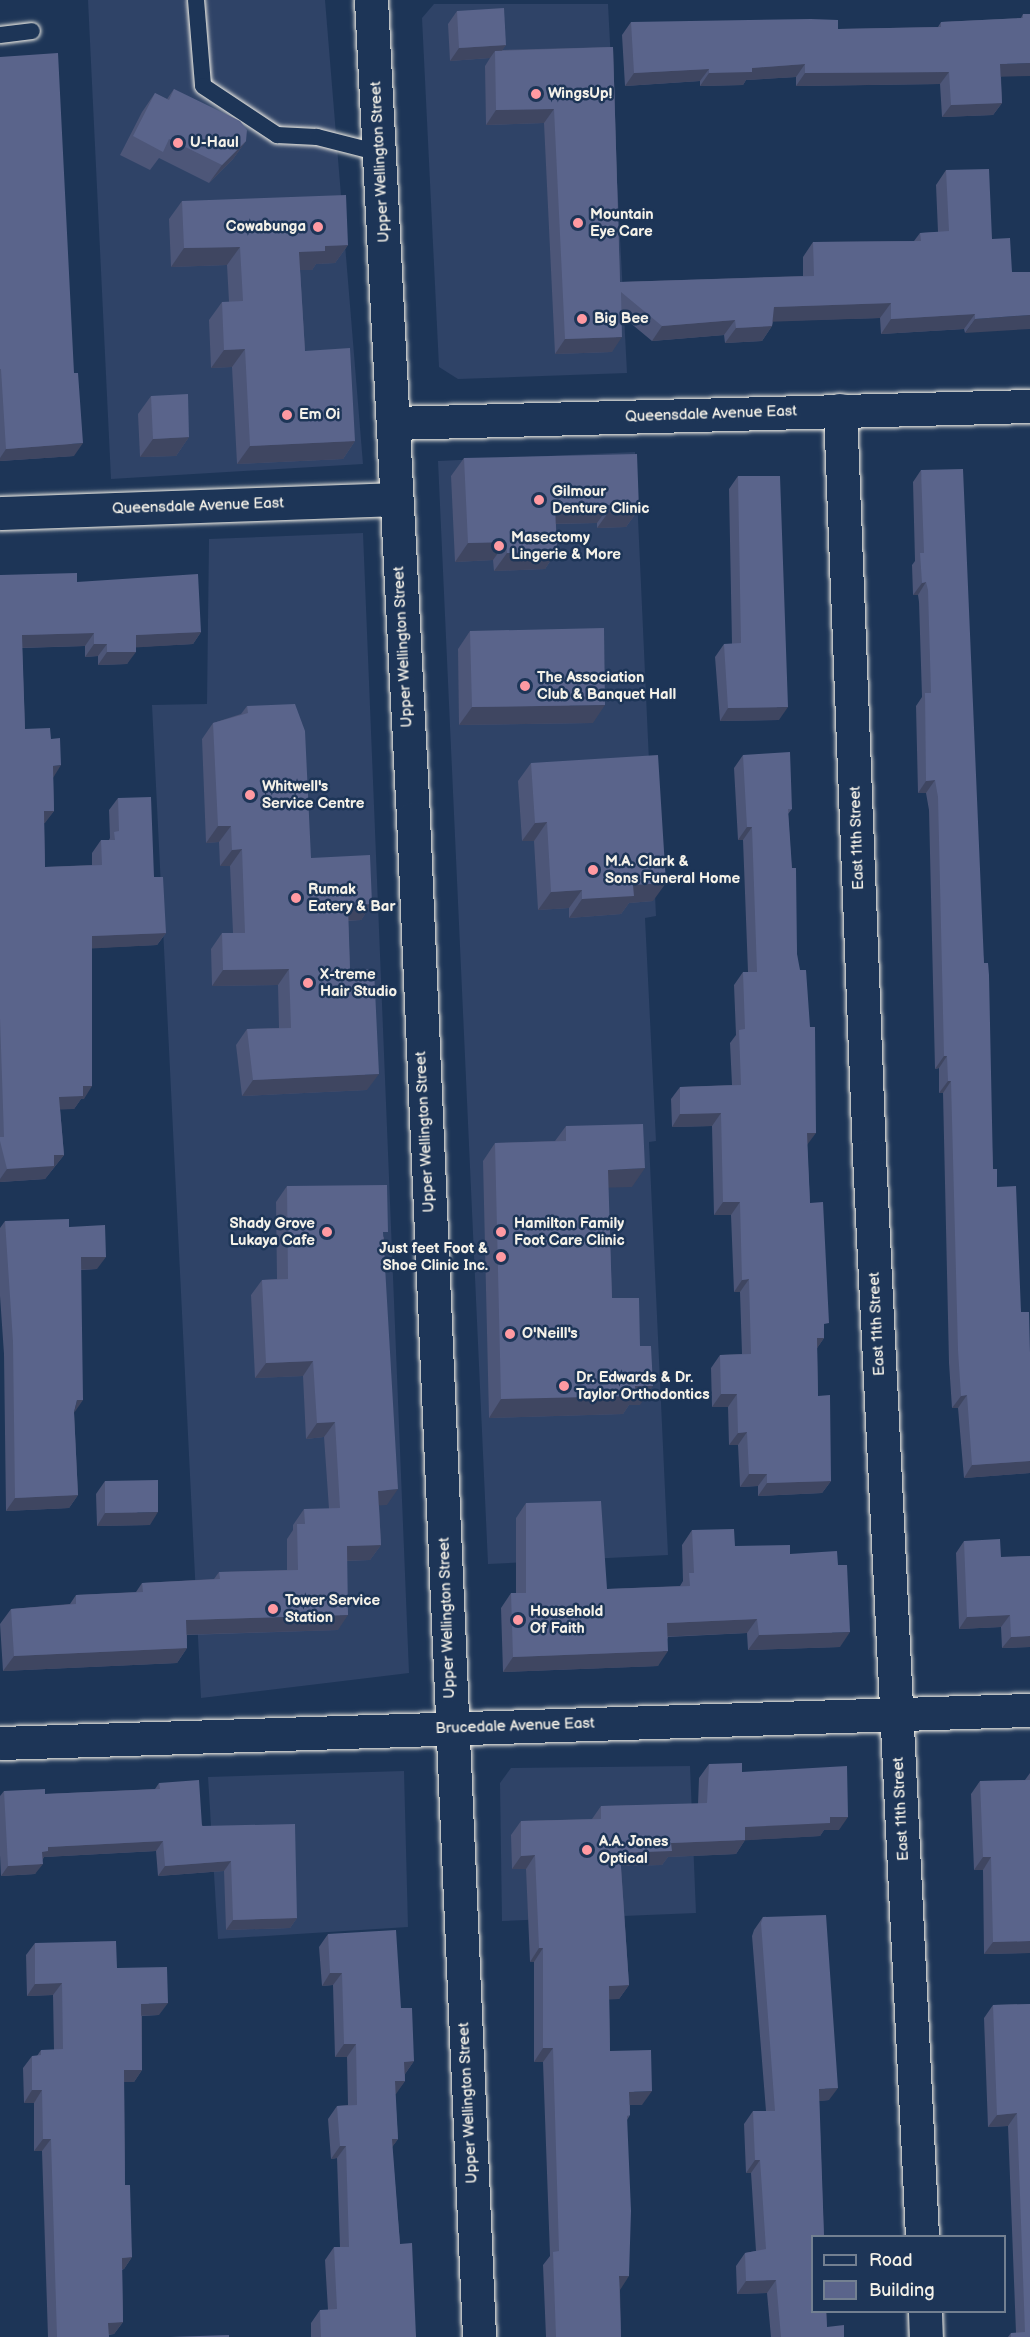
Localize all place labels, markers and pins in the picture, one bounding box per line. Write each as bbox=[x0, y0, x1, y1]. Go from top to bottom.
place label: WingsUp! bbox=[548, 85, 612, 103]
marker: WingsUp! bbox=[529, 87, 543, 101]
place label: U-Haul bbox=[190, 134, 239, 152]
marker: U-Haul bbox=[171, 136, 185, 150]
place label: Mountain Eye Care bbox=[590, 205, 654, 240]
marker: Mountain Eye Care bbox=[571, 216, 585, 230]
place label: Cowabunga bbox=[226, 218, 306, 236]
marker: Cowabunga bbox=[311, 220, 325, 234]
place label: Big Bee bbox=[594, 310, 649, 328]
marker: Big Bee bbox=[575, 312, 589, 326]
place label: Em Oi bbox=[299, 406, 340, 424]
marker: Em Oi bbox=[280, 408, 294, 422]
place label: Gilmour Denture Clinic bbox=[552, 482, 649, 517]
marker: Gilmour Denture Clinic bbox=[530, 491, 548, 509]
place label: Masectomy Lingerie & More bbox=[511, 528, 621, 563]
marker: Masectomy Lingerie & More bbox=[492, 539, 506, 553]
place label: The Association Club & Banquet Hall bbox=[537, 668, 676, 703]
marker: The Association Club & Banquet Hall bbox=[518, 679, 532, 693]
place label: Whitwell's Service Centre bbox=[262, 777, 364, 812]
marker: Whitwell's Service Centre bbox=[243, 788, 257, 802]
place label: M.A. Clark & Sons Funeral Home bbox=[605, 852, 740, 887]
marker: M.A. Clark & Sons Funeral Home bbox=[586, 863, 600, 877]
place label: Rumak Eatery & Bar bbox=[308, 880, 396, 915]
marker: Rumak Eatery & Bar bbox=[289, 891, 303, 905]
place label: X-treme Hair Studio bbox=[320, 965, 397, 1000]
marker: X-treme Hair Studio bbox=[301, 976, 315, 990]
place label: Shady Grove Lukaya Cafe bbox=[229, 1214, 315, 1249]
place label: Hamilton Family Foot Care Clinic bbox=[514, 1214, 625, 1249]
marker: Hamilton Family Foot Care Clinic bbox=[492, 1223, 510, 1241]
marker: Shady Grove Lukaya Cafe bbox=[320, 1225, 334, 1239]
place label: Just feet Foot & Shoe Clinic Inc. bbox=[379, 1239, 488, 1274]
marker: Just feet Foot & Shoe Clinic Inc. bbox=[492, 1248, 510, 1266]
place label: O'Neill's bbox=[522, 1325, 578, 1343]
marker: O'Neill's bbox=[503, 1327, 517, 1341]
place label: Dr. Edwards & Dr. Taylor Orthodontics bbox=[576, 1368, 710, 1403]
marker: Dr. Edwards & Dr. Taylor Orthodontics bbox=[557, 1379, 571, 1393]
place label: Tower Service Station bbox=[285, 1591, 380, 1626]
marker: Tower Service Station bbox=[266, 1602, 280, 1616]
place label: Household Of Faith bbox=[530, 1602, 603, 1637]
marker: Household Of Faith bbox=[511, 1613, 525, 1627]
place label: A.A. Jones Optical bbox=[599, 1832, 668, 1867]
marker: A.A. Jones Optical bbox=[580, 1843, 594, 1857]

